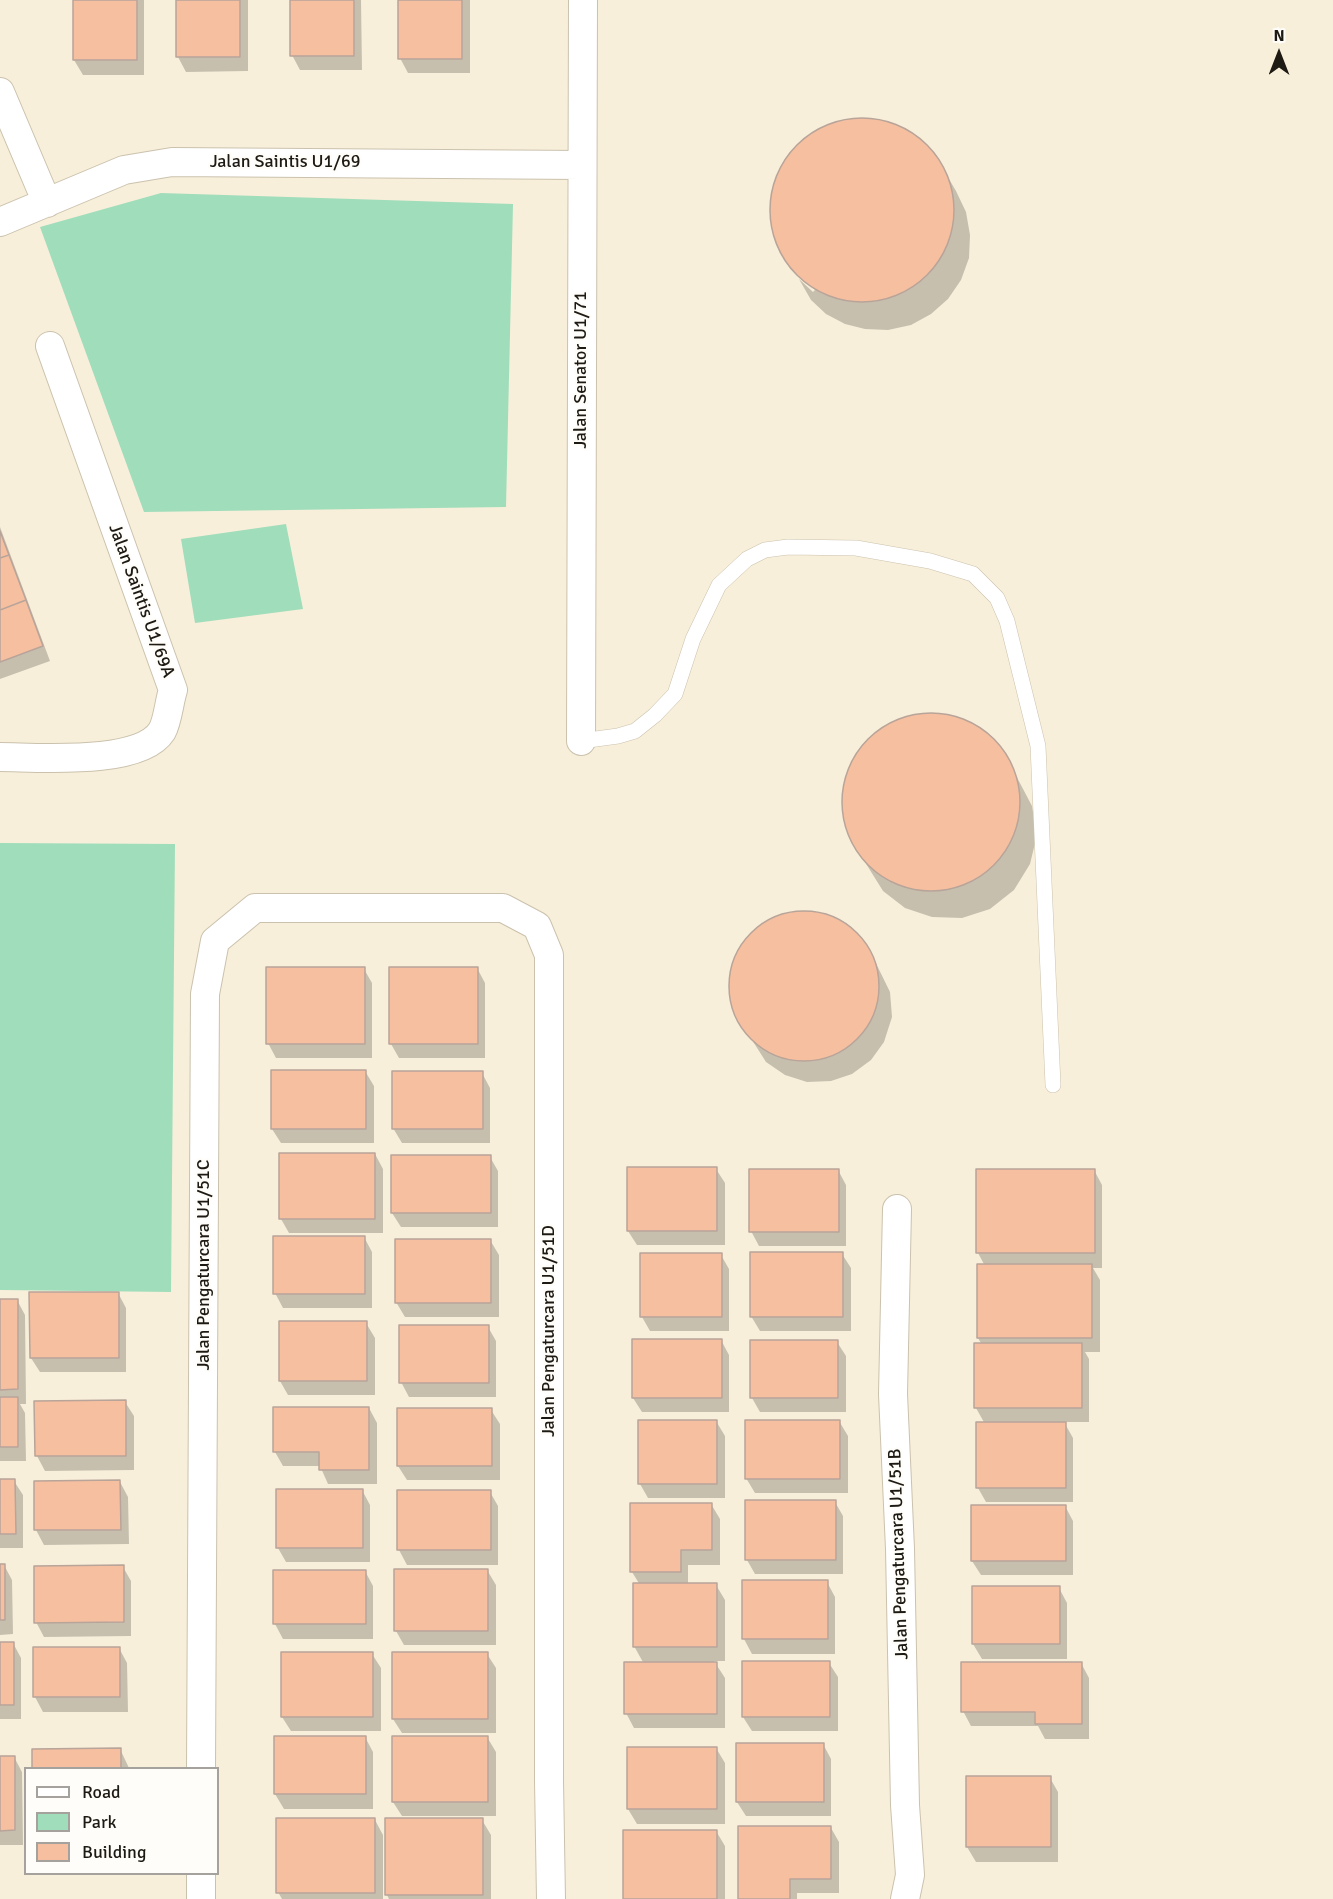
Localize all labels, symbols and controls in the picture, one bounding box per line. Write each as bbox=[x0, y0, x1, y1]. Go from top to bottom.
north arrow bbox=[1249, 24, 1309, 84]
text: N bbox=[1273, 26, 1285, 46]
street label: Jalan Saintis U1/69 bbox=[210, 151, 360, 173]
street label: Jalan Senator U1/71 bbox=[570, 291, 592, 449]
street label: Jalan Saintis U1/69A bbox=[103, 521, 179, 681]
street label: Jalan Pengaturcara U1/51C bbox=[193, 1159, 215, 1371]
street label: Jalan Pengaturcara U1/51D bbox=[538, 1225, 560, 1437]
street label: Jalan Pengaturcara U1/51B bbox=[885, 1448, 913, 1660]
legend bbox=[24, 1767, 219, 1875]
text: Road bbox=[82, 1781, 121, 1803]
text: Park bbox=[82, 1811, 117, 1833]
text: Building bbox=[82, 1841, 146, 1863]

